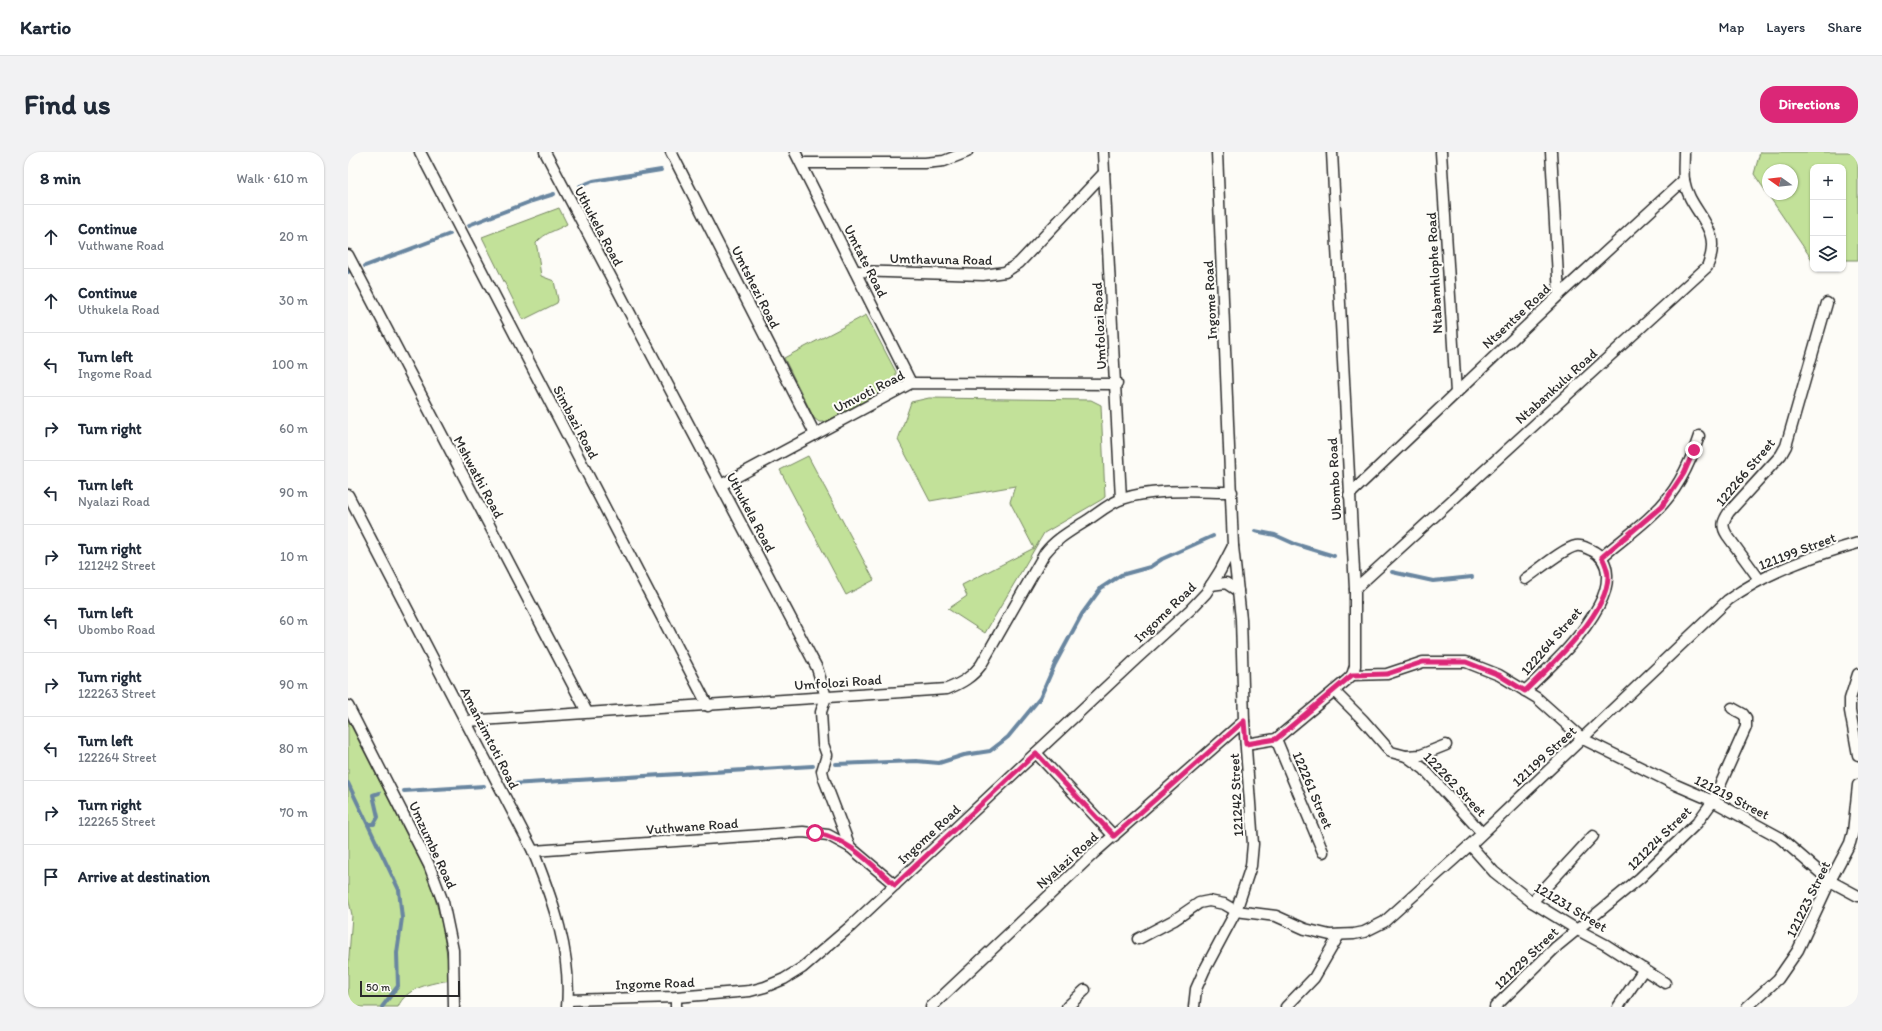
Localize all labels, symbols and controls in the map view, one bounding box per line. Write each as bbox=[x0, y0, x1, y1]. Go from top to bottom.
text: Kartio bbox=[20, 16, 71, 39]
text: Map bbox=[1719, 19, 1744, 36]
text: Layers bbox=[1766, 19, 1805, 36]
text: Share bbox=[1827, 19, 1862, 36]
button: Directions bbox=[1760, 86, 1858, 123]
text: Find us bbox=[24, 87, 111, 121]
north arrow bbox=[1762, 164, 1798, 200]
map controls bbox=[1810, 164, 1846, 272]
button: + bbox=[1810, 164, 1846, 200]
text: 8 min bbox=[40, 168, 81, 188]
text: Walk · 610 m bbox=[237, 171, 308, 186]
street label: Uthukela Road bbox=[570, 184, 627, 269]
button: − bbox=[1810, 200, 1846, 236]
street label: Ntabamhlophe Road bbox=[1423, 211, 1446, 334]
text: Continue bbox=[78, 220, 137, 238]
street label: Umtate Road bbox=[840, 222, 891, 301]
icon: ahead bbox=[40, 226, 62, 248]
text: 20 m bbox=[279, 229, 308, 244]
button: layers bbox=[1810, 236, 1846, 272]
text: Vuthwane Road bbox=[78, 238, 164, 253]
street label: Umtshezi Road bbox=[727, 243, 784, 332]
street label: Umthavuna Road bbox=[889, 250, 993, 269]
street label: Ingome Road bbox=[1200, 260, 1221, 340]
street label: Ntsentse Road bbox=[1479, 280, 1554, 352]
street label: Umfolozi Road bbox=[1089, 281, 1110, 370]
text: Continue bbox=[78, 284, 137, 302]
icon: ahead bbox=[40, 290, 62, 312]
text: 30 m bbox=[279, 293, 308, 308]
text: Uthukela Road bbox=[78, 302, 159, 317]
street label: Ntabankulu Road bbox=[1512, 345, 1601, 428]
text: Turn left bbox=[78, 348, 133, 366]
icon: left bbox=[40, 354, 62, 376]
text: 100 m bbox=[272, 357, 308, 372]
text: Ingome Road bbox=[78, 366, 152, 381]
street label: Umvoti Road bbox=[831, 366, 908, 417]
street label: Simbazi Road bbox=[549, 383, 602, 462]
icon: right bbox=[40, 418, 62, 440]
text: Turn right bbox=[78, 420, 142, 438]
text: 60 m bbox=[279, 421, 308, 436]
street label: Mshwathi Road bbox=[450, 433, 508, 522]
street label: 122266 Street bbox=[1712, 435, 1779, 510]
street label: Ubombo Road bbox=[1324, 437, 1345, 521]
route end bbox=[1685, 441, 1703, 459]
street label: Uthukela Road bbox=[722, 470, 779, 555]
text: Turn left bbox=[78, 476, 133, 494]
icon: left bbox=[40, 482, 62, 504]
text: 90 m bbox=[279, 485, 308, 500]
text: Nyalazi Road bbox=[78, 494, 150, 509]
street label: 121199 Street bbox=[1756, 529, 1838, 574]
text: Turn right bbox=[78, 540, 142, 558]
icon: right bbox=[40, 546, 62, 568]
text: 10 m bbox=[280, 549, 308, 564]
text: 121242 Street bbox=[78, 558, 156, 573]
street label: Ingome Road bbox=[1131, 578, 1200, 646]
text: Turn left bbox=[78, 604, 133, 622]
street label: 122264 Street bbox=[1517, 604, 1586, 679]
icon: left bbox=[40, 610, 62, 632]
text: 60 m bbox=[279, 613, 308, 628]
text: Ubombo Road bbox=[78, 622, 155, 637]
text: Turn right bbox=[78, 668, 142, 686]
street label: Umfolozi Road bbox=[794, 671, 883, 694]
icon: right bbox=[40, 674, 62, 696]
text: 90 m bbox=[279, 677, 308, 692]
street label: Amanzimtoti Road bbox=[456, 684, 523, 792]
text: 122263 Street bbox=[78, 686, 156, 701]
street label: 121199 Street bbox=[1509, 722, 1580, 790]
text: Turn left bbox=[78, 732, 133, 750]
icon: left bbox=[40, 738, 62, 760]
text: 80 m bbox=[279, 741, 308, 756]
street label: 122262 Street bbox=[1420, 748, 1490, 820]
street label: 122261 Street bbox=[1289, 749, 1337, 832]
text: 122264 Street bbox=[78, 750, 157, 765]
street label: 121242 Street bbox=[1226, 753, 1247, 837]
street label: 121219 Street bbox=[1692, 771, 1772, 824]
text: Turn right bbox=[78, 796, 142, 814]
street label: Umzumbe Road bbox=[405, 799, 460, 892]
street label: Ingome Road bbox=[894, 801, 964, 868]
icon: right bbox=[40, 802, 62, 824]
street label: 121224 Street bbox=[1624, 803, 1695, 874]
text: 70 m bbox=[280, 805, 308, 820]
text: 122265 Street bbox=[78, 814, 156, 829]
street label: Vuthwane Road bbox=[645, 815, 739, 838]
route start bbox=[806, 824, 824, 842]
street label: Nyalazi Road bbox=[1033, 828, 1102, 893]
street label: 121223 Street bbox=[1783, 858, 1834, 940]
icon: arrive bbox=[40, 866, 62, 888]
text: Arrive at destination bbox=[78, 868, 210, 886]
street label: 121231 Street bbox=[1531, 879, 1610, 936]
street label: 121229 Street bbox=[1491, 924, 1562, 993]
street label: Ingome Road bbox=[615, 974, 695, 993]
scale bar bbox=[360, 979, 460, 998]
text: 50 m bbox=[366, 981, 390, 994]

